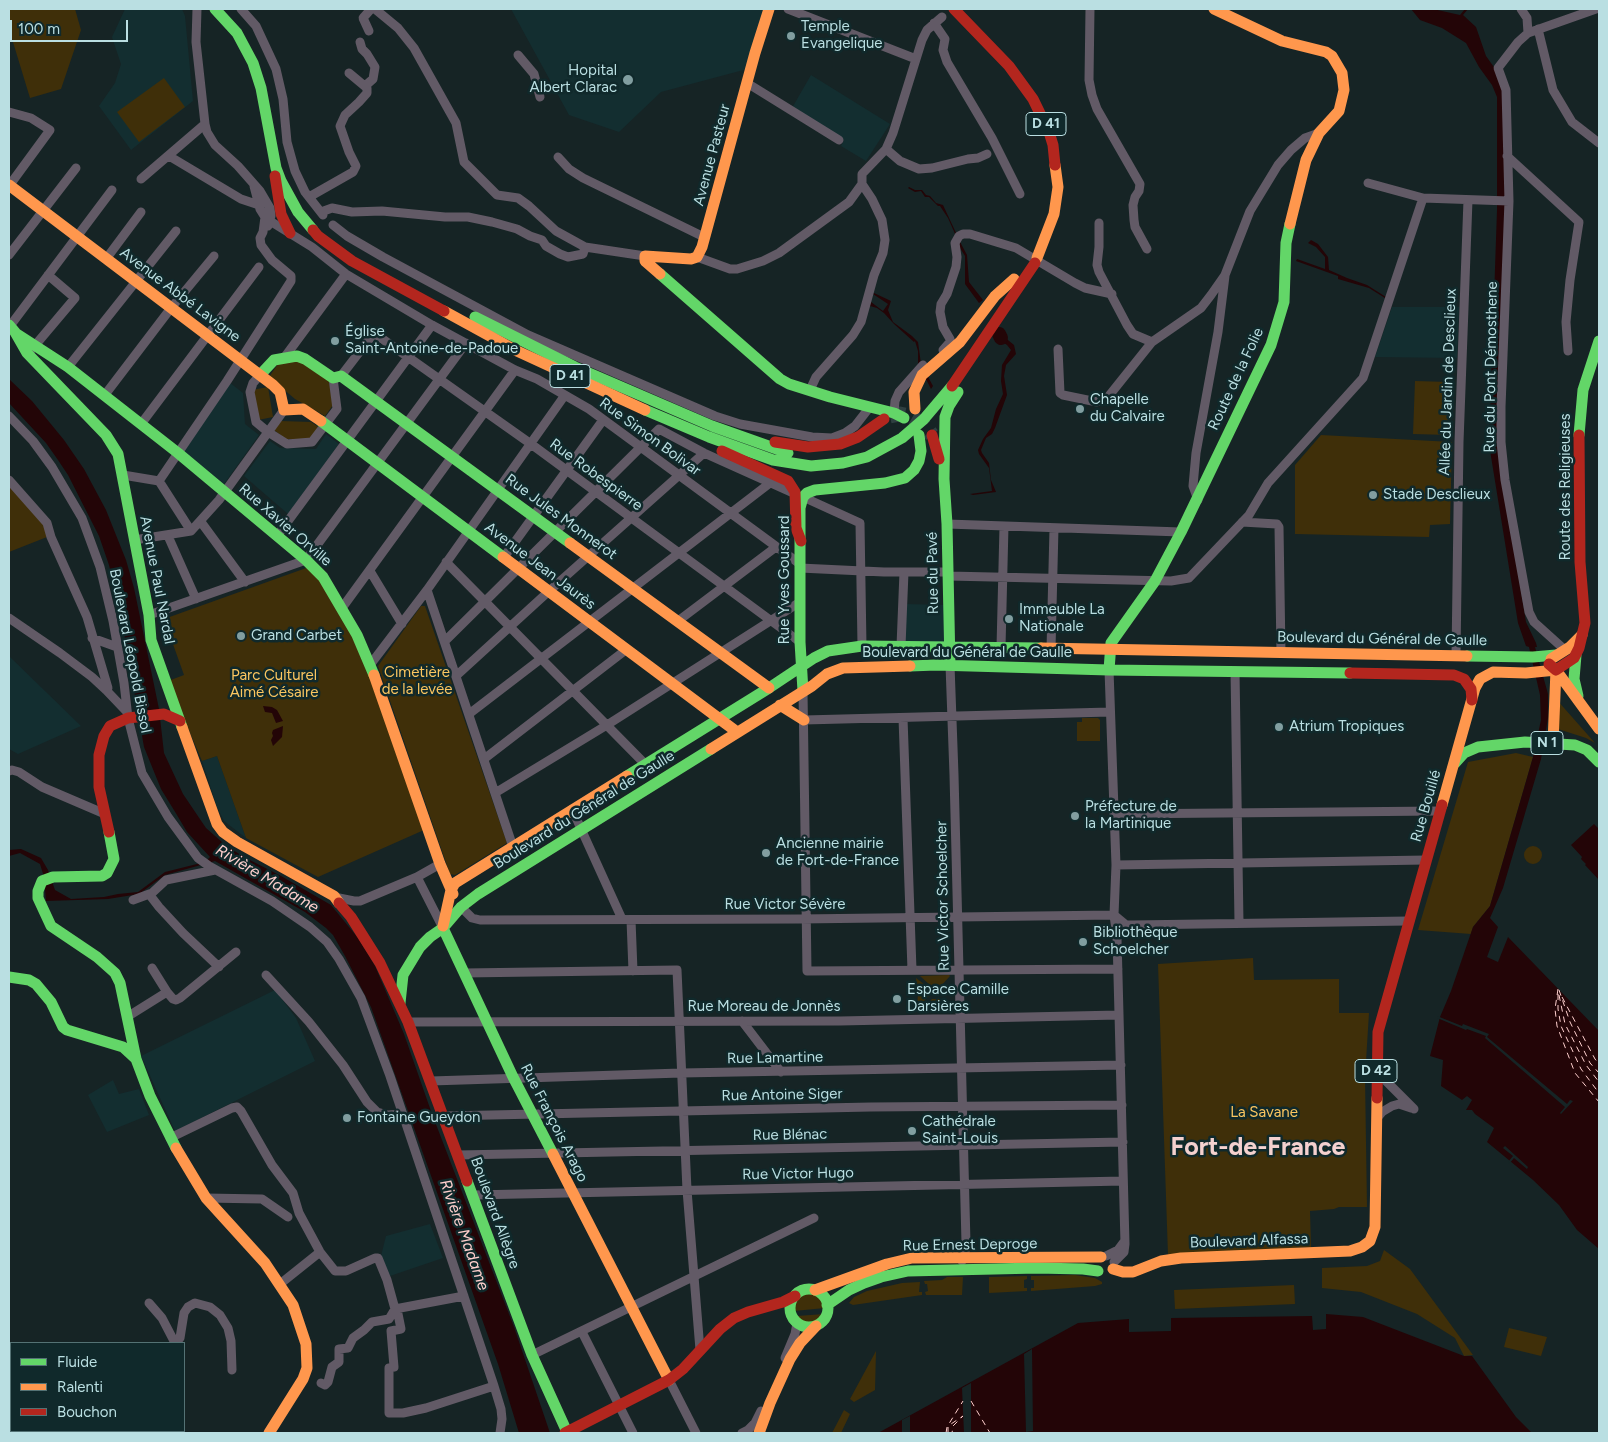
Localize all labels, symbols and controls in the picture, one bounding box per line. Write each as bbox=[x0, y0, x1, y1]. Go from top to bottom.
scale bar bbox=[12, 10, 130, 42]
place label: Temple Evangelique bbox=[801, 18, 883, 53]
text: 100 m bbox=[18, 20, 60, 38]
marker: Temple Evangelique bbox=[785, 30, 797, 42]
place label: Hopital Albert Clarac bbox=[530, 62, 617, 97]
marker: Hopital Albert Clarac bbox=[621, 73, 635, 87]
street label: Avenue Pasteur bbox=[690, 102, 734, 208]
road number: D 41 bbox=[1026, 112, 1066, 136]
street label: Avenue Abbé Lavigne bbox=[116, 244, 244, 346]
street label: Rue du Pont Démosthene bbox=[1481, 281, 1501, 453]
street label: Allée du Jardin de Desclieux bbox=[1436, 288, 1460, 476]
place label: Église Saint-Antoine-de-Padoue bbox=[345, 323, 518, 358]
street label: Route de la Folie bbox=[1204, 325, 1268, 433]
marker: Église Saint-Antoine-de-Padoue bbox=[329, 335, 341, 347]
road number: D 41 bbox=[550, 364, 590, 388]
place label: Chapelle du Calvaire bbox=[1090, 391, 1165, 426]
street label: Rue Simon Bolivar bbox=[596, 394, 704, 480]
marker: Chapelle du Calvaire bbox=[1074, 403, 1086, 415]
street label: Route des Religieuses bbox=[1557, 413, 1575, 561]
street label: Rue Robespierre bbox=[546, 435, 646, 515]
street label: Rue Jules Monnerot bbox=[502, 470, 620, 564]
street label: Rue Xavier Orville bbox=[235, 480, 335, 570]
place label: Stade Desclieux bbox=[1383, 486, 1490, 504]
marker: Stade Desclieux bbox=[1367, 489, 1379, 501]
street label: Avenue Paul Nardal bbox=[136, 514, 178, 646]
street label: Rue Yves Goussard bbox=[776, 515, 794, 645]
street label: Avenue Jean Jaurès bbox=[481, 518, 599, 614]
street label: Rue du Pavé bbox=[923, 532, 943, 614]
street label: Boulevard Léopold Bissol bbox=[105, 567, 155, 735]
place label: Immeuble La Nationale bbox=[1019, 601, 1105, 636]
marker: Immeuble La Nationale bbox=[1003, 613, 1015, 625]
place label: Grand Carbet bbox=[251, 627, 342, 645]
street label: Boulevard du Général de Gaulle bbox=[1277, 628, 1487, 650]
marker: Grand Carbet bbox=[235, 630, 247, 642]
street label: Boulevard du Général de Gaulle bbox=[862, 644, 1072, 662]
park label: Cimetière de la levée bbox=[382, 664, 452, 699]
park label: Parc Culturel Aimé Césaire bbox=[230, 667, 318, 702]
place label: Atrium Tropiques bbox=[1289, 718, 1404, 736]
marker: Atrium Tropiques bbox=[1273, 721, 1285, 733]
road number: N 1 bbox=[1531, 731, 1563, 754]
street label: Boulevard du Général de Gaulle bbox=[490, 747, 678, 873]
street label: Rue Bouillé bbox=[1407, 768, 1445, 844]
place label: Préfecture de la Martinique bbox=[1085, 798, 1177, 833]
marker: Préfecture de la Martinique bbox=[1069, 810, 1081, 822]
street label: Rue Victor Schoelcher bbox=[933, 821, 953, 971]
place label: Ancienne mairie de Fort-de-France bbox=[776, 835, 899, 870]
water label: Rivière Madame bbox=[212, 841, 322, 917]
marker: Ancienne mairie de Fort-de-France bbox=[760, 847, 772, 859]
street label: Rue Victor Sévère bbox=[724, 896, 846, 914]
place label: Bibliothèque Schoelcher bbox=[1093, 924, 1177, 959]
marker: Bibliothèque Schoelcher bbox=[1077, 936, 1089, 948]
place label: Espace Camille Darsières bbox=[907, 981, 1009, 1016]
marker: Espace Camille Darsières bbox=[891, 993, 903, 1005]
street label: Rue Moreau de Jonnès bbox=[687, 998, 841, 1016]
street label: Rue Lamartine bbox=[727, 1048, 823, 1068]
road number: D 42 bbox=[1355, 1060, 1397, 1082]
street label: Rue François Arago bbox=[516, 1061, 592, 1185]
street label: Rue Antoine Siger bbox=[721, 1085, 843, 1105]
park label: La Savane bbox=[1230, 1104, 1298, 1122]
place label: Fontaine Gueydon bbox=[357, 1109, 480, 1127]
marker: Fontaine Gueydon bbox=[341, 1112, 353, 1124]
place label: Cathédrale Saint-Louis bbox=[922, 1113, 998, 1148]
street label: Rue Blénac bbox=[753, 1125, 827, 1145]
marker: Cathédrale Saint-Louis bbox=[906, 1125, 918, 1137]
district label: Fort-de-France bbox=[1171, 1133, 1345, 1163]
street label: Boulevard Allègre bbox=[466, 1155, 524, 1271]
street label: Rue Victor Hugo bbox=[742, 1164, 854, 1184]
water label: Rivière Madame bbox=[435, 1177, 493, 1293]
street label: Boulevard Alfassa bbox=[1189, 1230, 1309, 1252]
street label: Rue Ernest Deproge bbox=[903, 1235, 1037, 1255]
legend bbox=[10, 1342, 185, 1432]
text: Fluide bbox=[57, 1353, 97, 1371]
text: Ralenti bbox=[57, 1378, 103, 1396]
text: Bouchon bbox=[57, 1403, 117, 1421]

